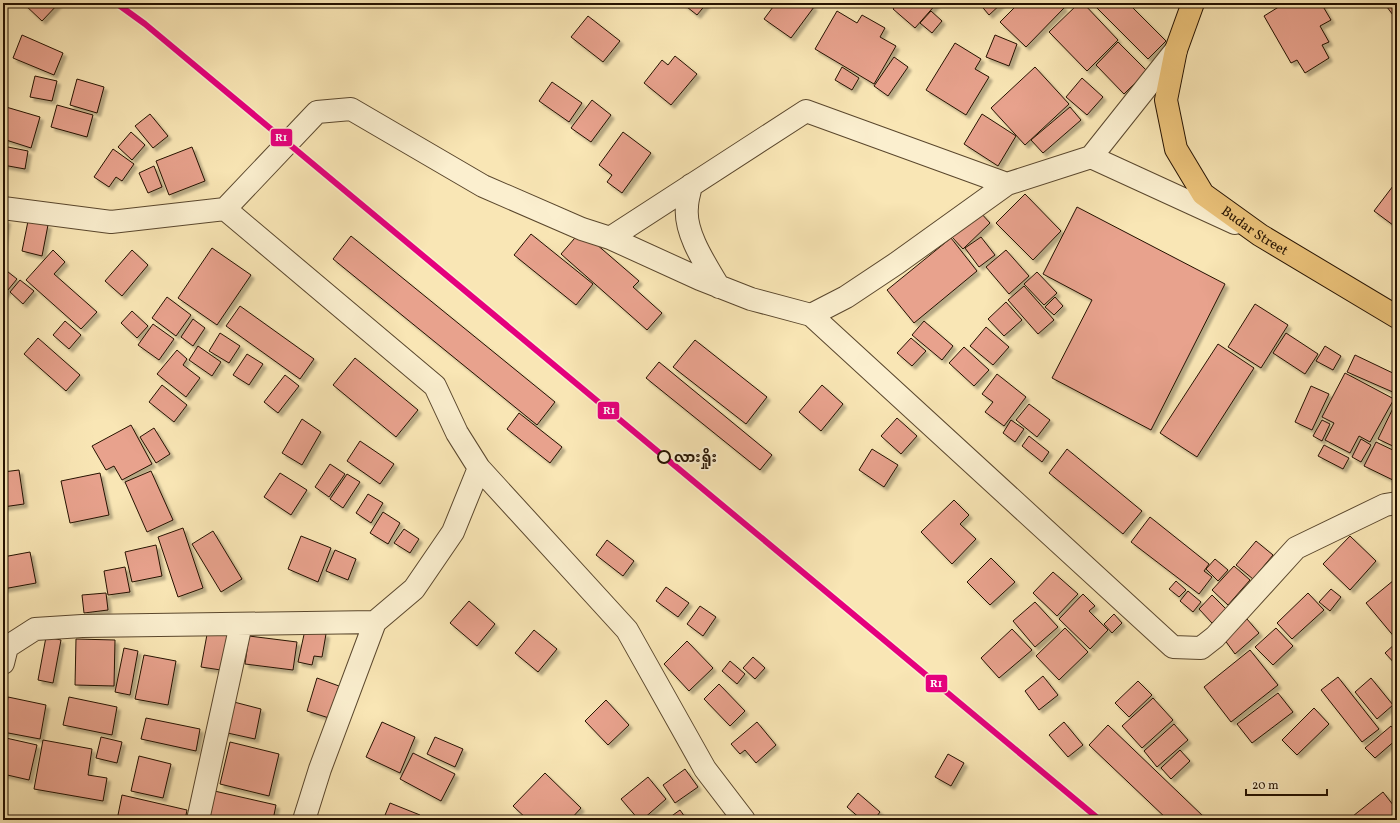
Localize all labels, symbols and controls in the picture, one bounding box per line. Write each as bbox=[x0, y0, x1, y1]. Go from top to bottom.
line badge: R1 bbox=[270, 128, 293, 147]
text: R1 bbox=[275, 131, 287, 146]
street label: Budar Street bbox=[1217, 202, 1291, 261]
line badge: R1 bbox=[597, 401, 620, 420]
text: R1 bbox=[603, 404, 615, 419]
place label: လားရှိုး bbox=[674, 447, 717, 469]
marker: လားရှိုး bbox=[657, 450, 671, 464]
line badge: R1 bbox=[925, 674, 948, 693]
text: R1 bbox=[930, 677, 942, 692]
scale bar bbox=[1246, 771, 1327, 797]
text: 20 m bbox=[1252, 778, 1279, 794]

